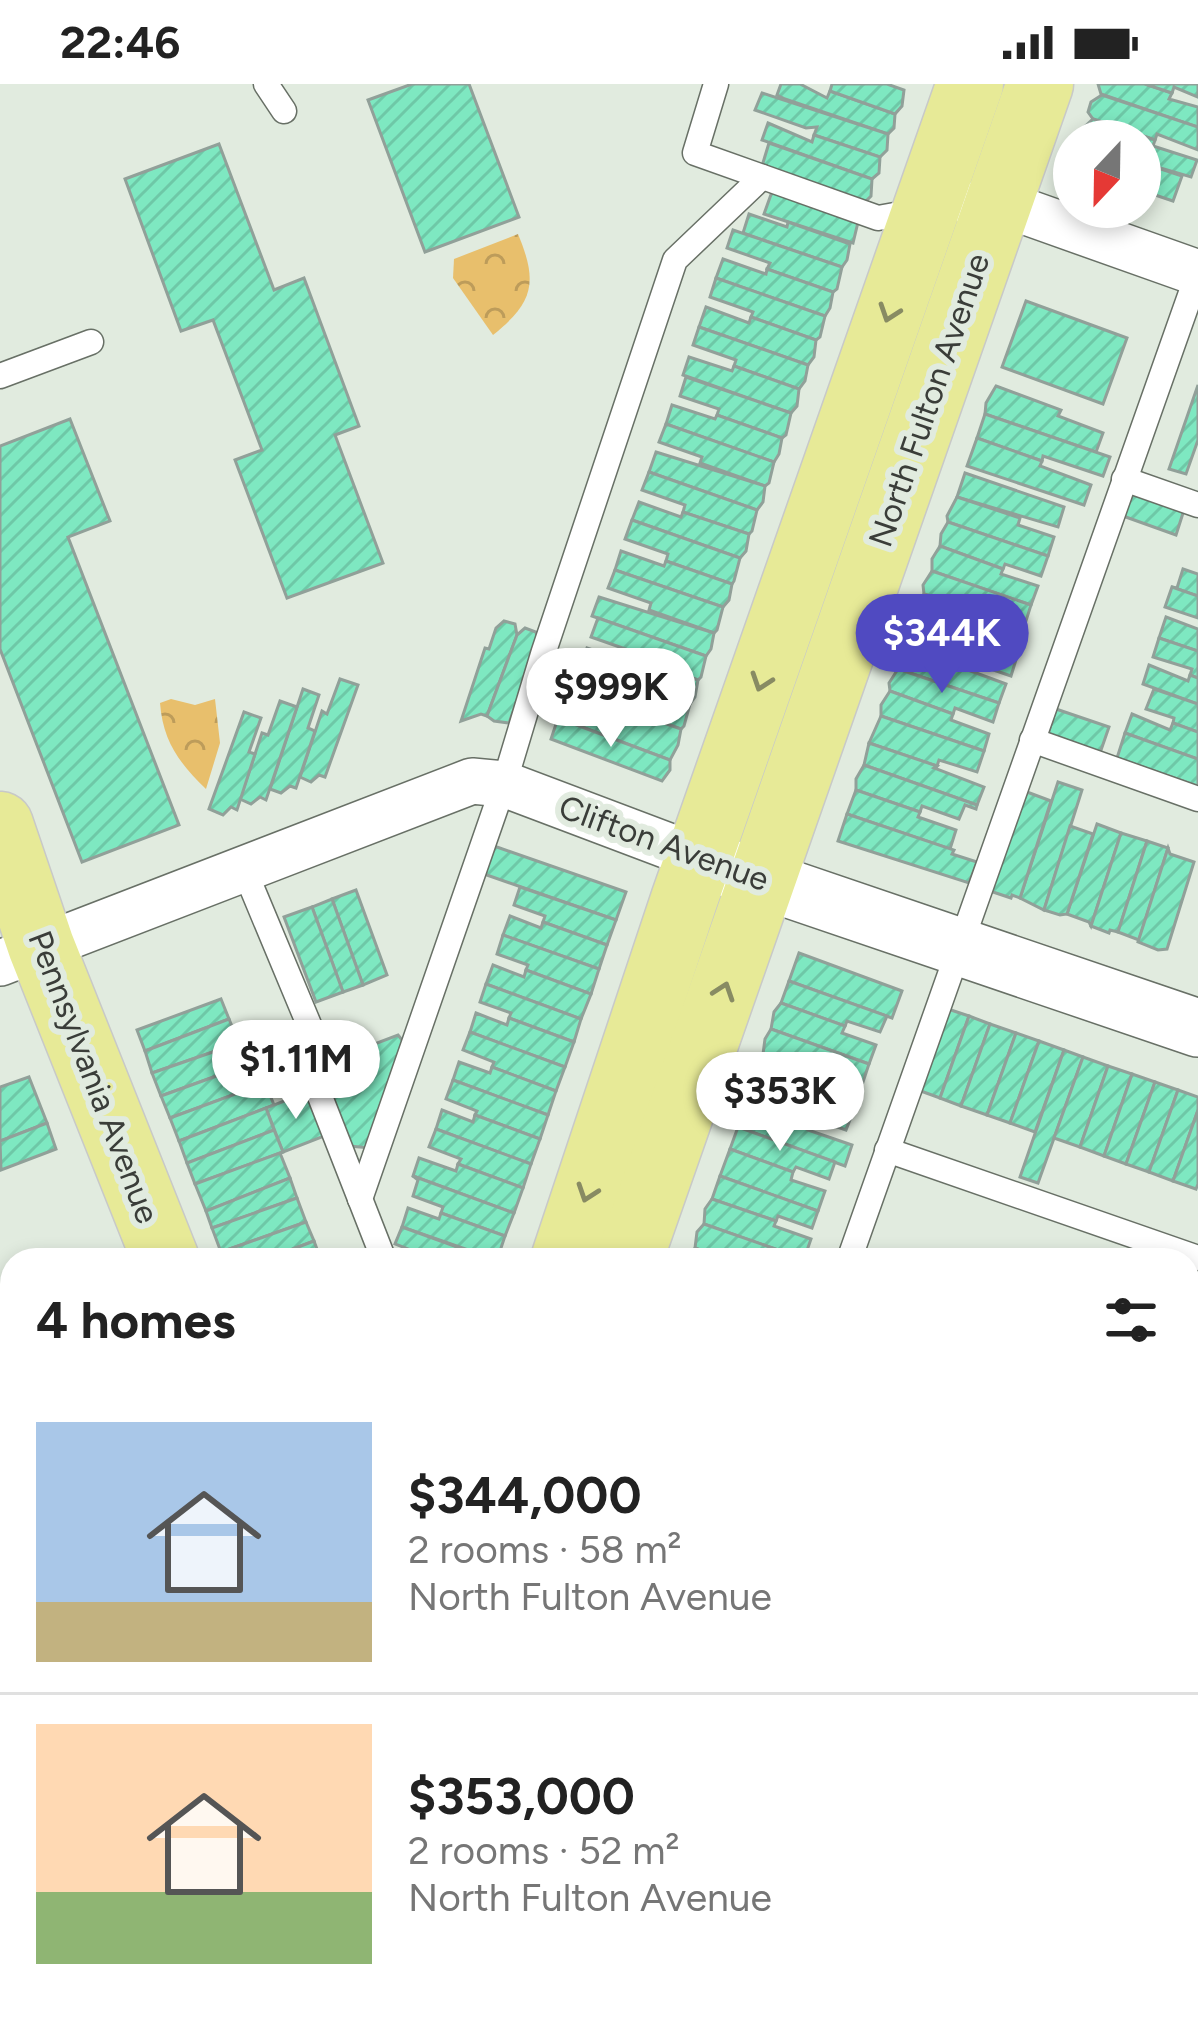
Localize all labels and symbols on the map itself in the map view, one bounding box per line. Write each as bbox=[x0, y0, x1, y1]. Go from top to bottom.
north arrow bbox=[1053, 120, 1161, 228]
street label: North Fulton Avenue bbox=[860, 248, 998, 552]
one-way arrow bbox=[879, 301, 903, 322]
pin: $344K bbox=[858, 594, 1026, 696]
pin: $999K bbox=[527, 648, 695, 750]
one-way arrow bbox=[751, 670, 775, 691]
street label: Clifton Avenue bbox=[554, 787, 774, 899]
street label: Pennsylvania Avenue bbox=[20, 925, 168, 1229]
one-way arrow bbox=[710, 982, 734, 1003]
pin: $1.11M bbox=[198, 1020, 394, 1122]
pin: $353K bbox=[696, 1052, 864, 1154]
one-way arrow bbox=[577, 1181, 601, 1202]

